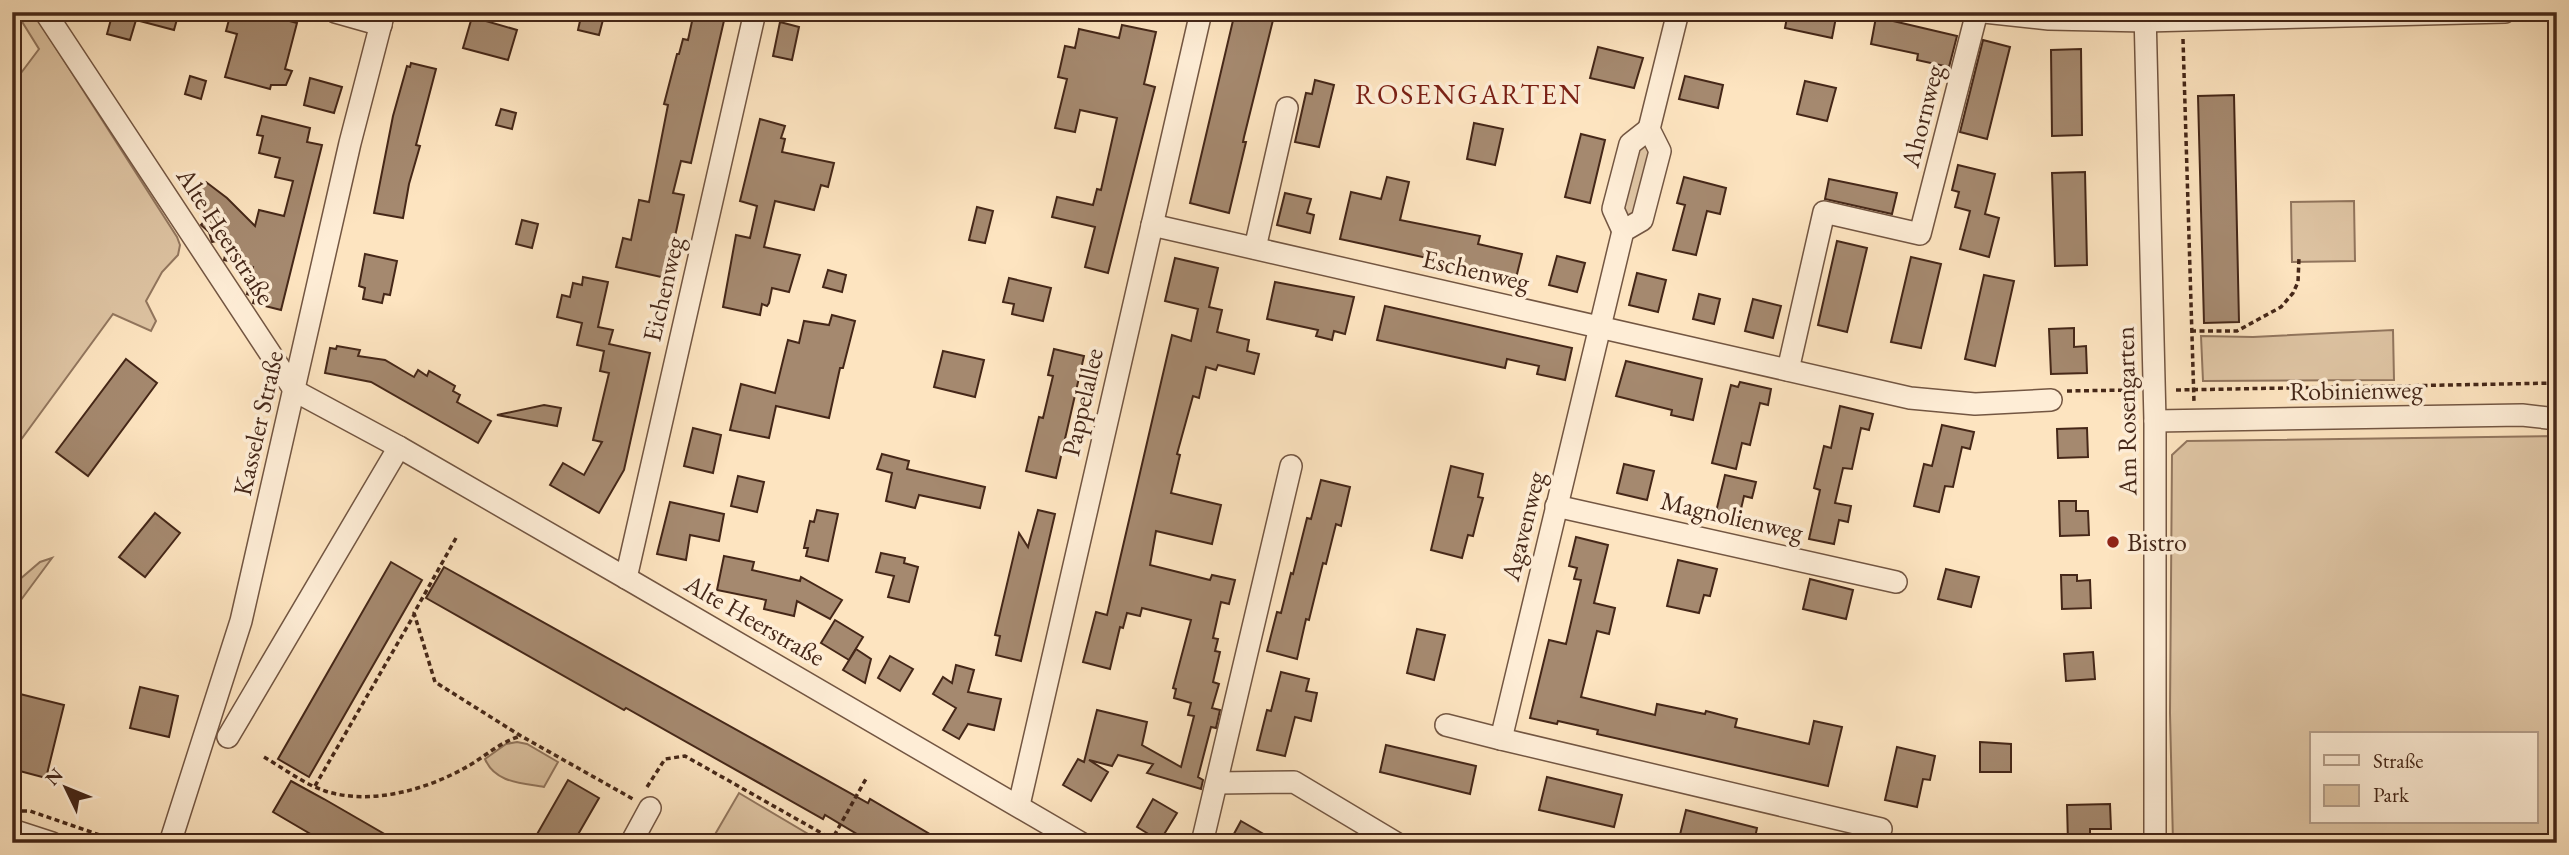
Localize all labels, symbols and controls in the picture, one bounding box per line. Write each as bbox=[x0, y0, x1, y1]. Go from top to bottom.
street label: Ahornweg bbox=[1893, 60, 1951, 172]
district label: ROSENGARTEN bbox=[1355, 76, 1583, 112]
street label: Alte Heerstraße bbox=[169, 160, 283, 311]
street label: Eichenweg bbox=[634, 232, 692, 345]
street label: Eschenweg bbox=[1419, 241, 1534, 299]
street label: Am Rosengarten bbox=[2108, 326, 2144, 497]
street label: Pappelallee bbox=[1053, 345, 1111, 459]
street label: Kasseler Straße bbox=[225, 347, 291, 499]
street label: Robinienweg bbox=[2289, 372, 2424, 408]
street label: Agavenweg bbox=[1493, 467, 1553, 585]
street label: Magnolienweg bbox=[1657, 483, 1807, 549]
place label: Bistro bbox=[2127, 525, 2187, 559]
marker: Bistro bbox=[2105, 534, 2121, 550]
street label: Alte Heerstraße bbox=[678, 566, 831, 674]
legend bbox=[2310, 732, 2538, 824]
text: Straße bbox=[2373, 747, 2424, 774]
north arrow bbox=[32, 754, 102, 824]
text: N bbox=[40, 762, 69, 791]
text: Park bbox=[2373, 781, 2410, 808]

